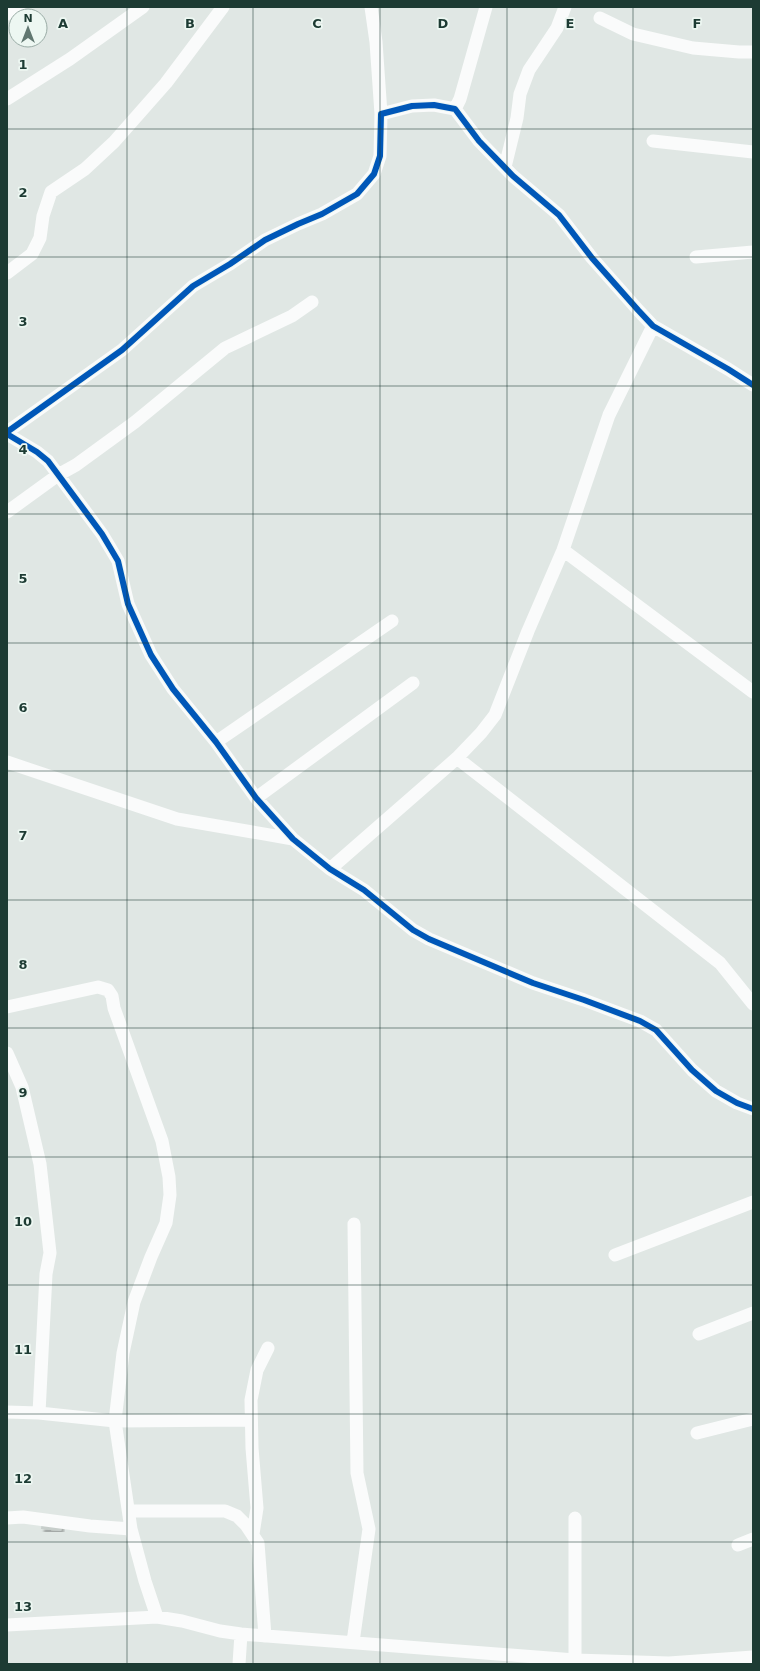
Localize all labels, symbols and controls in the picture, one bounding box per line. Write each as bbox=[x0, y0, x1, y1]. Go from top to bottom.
north arrow bbox=[8, 8, 48, 48]
text: N bbox=[23, 12, 33, 25]
text: A bbox=[58, 16, 68, 31]
text: B bbox=[185, 16, 195, 31]
text: C bbox=[312, 16, 322, 31]
text: D bbox=[438, 16, 449, 31]
text: E bbox=[566, 16, 574, 31]
text: F bbox=[693, 16, 701, 31]
text: 1 bbox=[18, 57, 28, 72]
text: 2 bbox=[18, 185, 28, 200]
text: 3 bbox=[18, 314, 28, 329]
text: 4 bbox=[18, 442, 28, 457]
text: 5 bbox=[18, 571, 28, 586]
text: 6 bbox=[18, 700, 28, 715]
text: 7 bbox=[18, 828, 28, 843]
text: 8 bbox=[18, 957, 28, 972]
text: 9 bbox=[18, 1085, 28, 1100]
text: 10 bbox=[14, 1214, 32, 1229]
text: 11 bbox=[14, 1342, 32, 1357]
text: 12 bbox=[14, 1471, 32, 1486]
text: 13 bbox=[14, 1599, 32, 1614]

